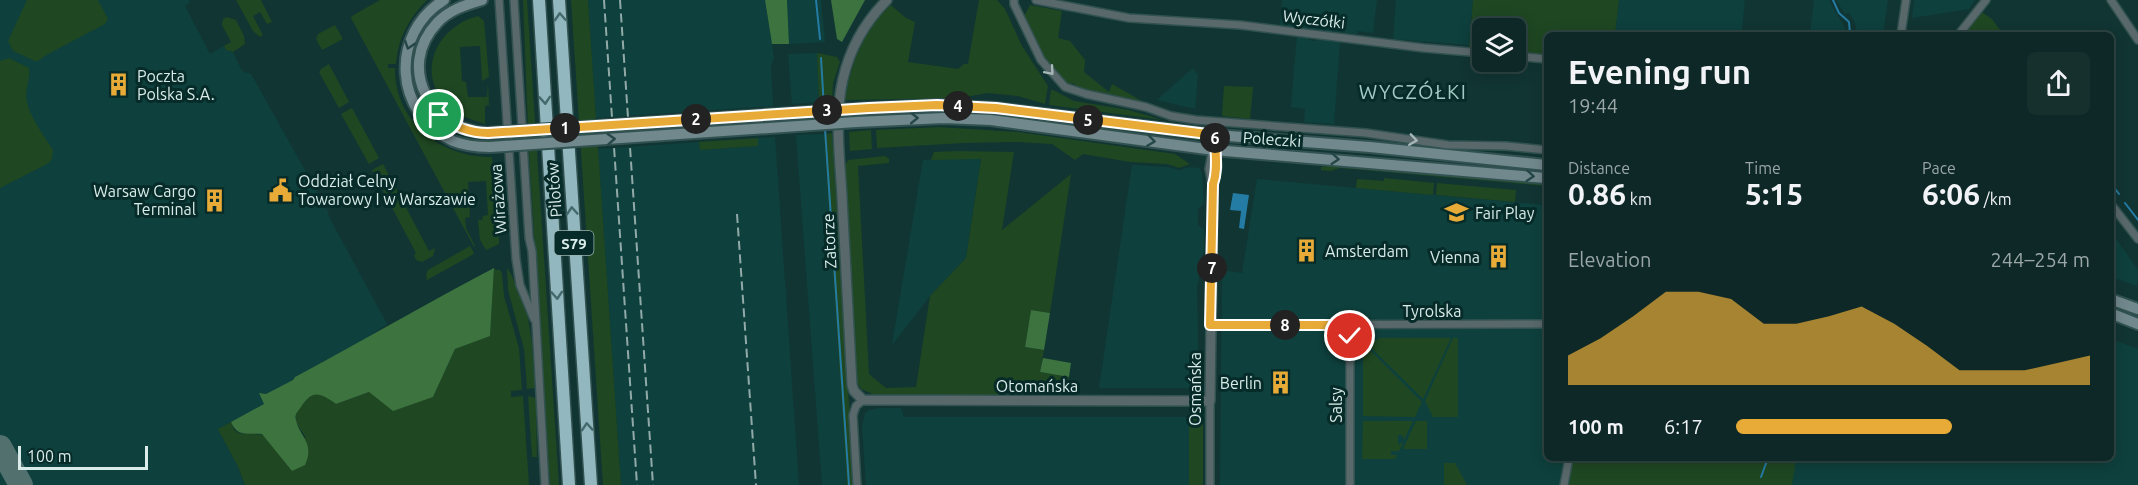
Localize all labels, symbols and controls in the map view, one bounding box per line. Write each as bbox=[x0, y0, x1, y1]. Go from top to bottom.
street label: Wyczółki bbox=[1282, 6, 1346, 32]
one-way arrow bbox=[554, 12, 567, 21]
map controls bbox=[1472, 18, 1526, 72]
button: layers bbox=[1472, 18, 1526, 72]
one-way arrow bbox=[404, 39, 416, 50]
button: share bbox=[2027, 52, 2090, 115]
text: Evening run bbox=[1568, 53, 1751, 90]
one-way arrow bbox=[1043, 64, 1054, 75]
place label: Poczta Polska S.A. bbox=[137, 67, 215, 103]
building icon: Poczta Polska S.A. bbox=[106, 72, 132, 98]
district label: WYCZÓŁKI bbox=[1359, 80, 1467, 103]
pin bbox=[413, 89, 464, 140]
pin: 4 bbox=[943, 91, 973, 121]
text: 19:44 bbox=[1568, 94, 1618, 117]
pin: 3 bbox=[812, 95, 842, 125]
one-way arrow bbox=[538, 96, 551, 105]
text: 4 bbox=[953, 97, 963, 115]
icon: arrive bbox=[422, 98, 455, 131]
text: 3 bbox=[822, 101, 832, 119]
pin: 2 bbox=[681, 104, 711, 134]
pin: 5 bbox=[1073, 105, 1103, 135]
text: 2 bbox=[691, 110, 701, 128]
text: 5 bbox=[1083, 111, 1093, 129]
one-way arrow bbox=[910, 112, 919, 124]
pin: 1 bbox=[550, 113, 580, 143]
text: 1 bbox=[560, 119, 570, 137]
pin: 6 bbox=[1200, 123, 1230, 153]
street label: Poleczki bbox=[1242, 128, 1302, 150]
text: 6 bbox=[1210, 129, 1220, 147]
one-way arrow bbox=[606, 132, 615, 145]
one-way arrow bbox=[1409, 133, 1418, 145]
one-way arrow bbox=[1146, 135, 1155, 147]
one-way arrow bbox=[1331, 152, 1340, 165]
text: Distance bbox=[1568, 159, 1630, 177]
text: Time bbox=[1745, 159, 1781, 177]
text: Pace bbox=[1922, 159, 1956, 177]
street label: Pilotów bbox=[543, 161, 565, 218]
street label: Wirażowa bbox=[487, 163, 509, 235]
one-way arrow bbox=[1525, 169, 1534, 182]
place label: Oddział Celny Towarowy I w Warszawie bbox=[298, 172, 476, 208]
public building icon: Oddział Celny Towarowy I w Warszawie bbox=[267, 177, 293, 203]
text: 0.86 bbox=[1568, 177, 1626, 211]
text: 5:15 bbox=[1745, 177, 1803, 211]
text: 6:06 bbox=[1922, 177, 1980, 211]
place label: Warsaw Cargo Terminal bbox=[93, 182, 196, 218]
building icon: Warsaw Cargo Terminal bbox=[201, 187, 227, 213]
text: km bbox=[1626, 190, 1652, 208]
text: /km bbox=[1980, 190, 2012, 208]
school or university icon: Fair Play bbox=[1444, 200, 1470, 226]
place label: Fair Play bbox=[1475, 204, 1535, 222]
one-way arrow bbox=[566, 207, 579, 216]
street label: Zatorze bbox=[819, 213, 839, 269]
road number: S79 bbox=[554, 231, 594, 255]
building icon: Amsterdam bbox=[1294, 238, 1320, 264]
place label: Amsterdam bbox=[1325, 242, 1409, 260]
building icon: Vienna bbox=[1485, 244, 1511, 270]
place label: Vienna bbox=[1430, 248, 1480, 266]
text: Elevation bbox=[1568, 248, 1651, 271]
text: 244–254 m bbox=[1991, 248, 2090, 271]
pin: 7 bbox=[1197, 253, 1227, 283]
text: 7 bbox=[1207, 259, 1217, 277]
one-way arrow bbox=[551, 290, 564, 299]
street label: Tyrolska bbox=[1402, 302, 1462, 320]
pin: 8 bbox=[1270, 310, 1300, 340]
pin bbox=[1324, 310, 1375, 361]
text: 8 bbox=[1280, 316, 1290, 334]
icon: check bbox=[1333, 319, 1366, 352]
street label: Osmańska bbox=[1186, 352, 1204, 426]
building icon: Berlin bbox=[1267, 370, 1293, 396]
place label: Berlin bbox=[1220, 374, 1262, 392]
street label: Otomańska bbox=[996, 377, 1078, 395]
street label: Salsy bbox=[1327, 387, 1345, 423]
text: 100 m bbox=[1568, 415, 1624, 438]
text: 6:17 bbox=[1664, 415, 1703, 438]
one-way arrow bbox=[581, 422, 594, 431]
scale bar bbox=[18, 443, 148, 470]
text: 100 m bbox=[27, 447, 72, 465]

